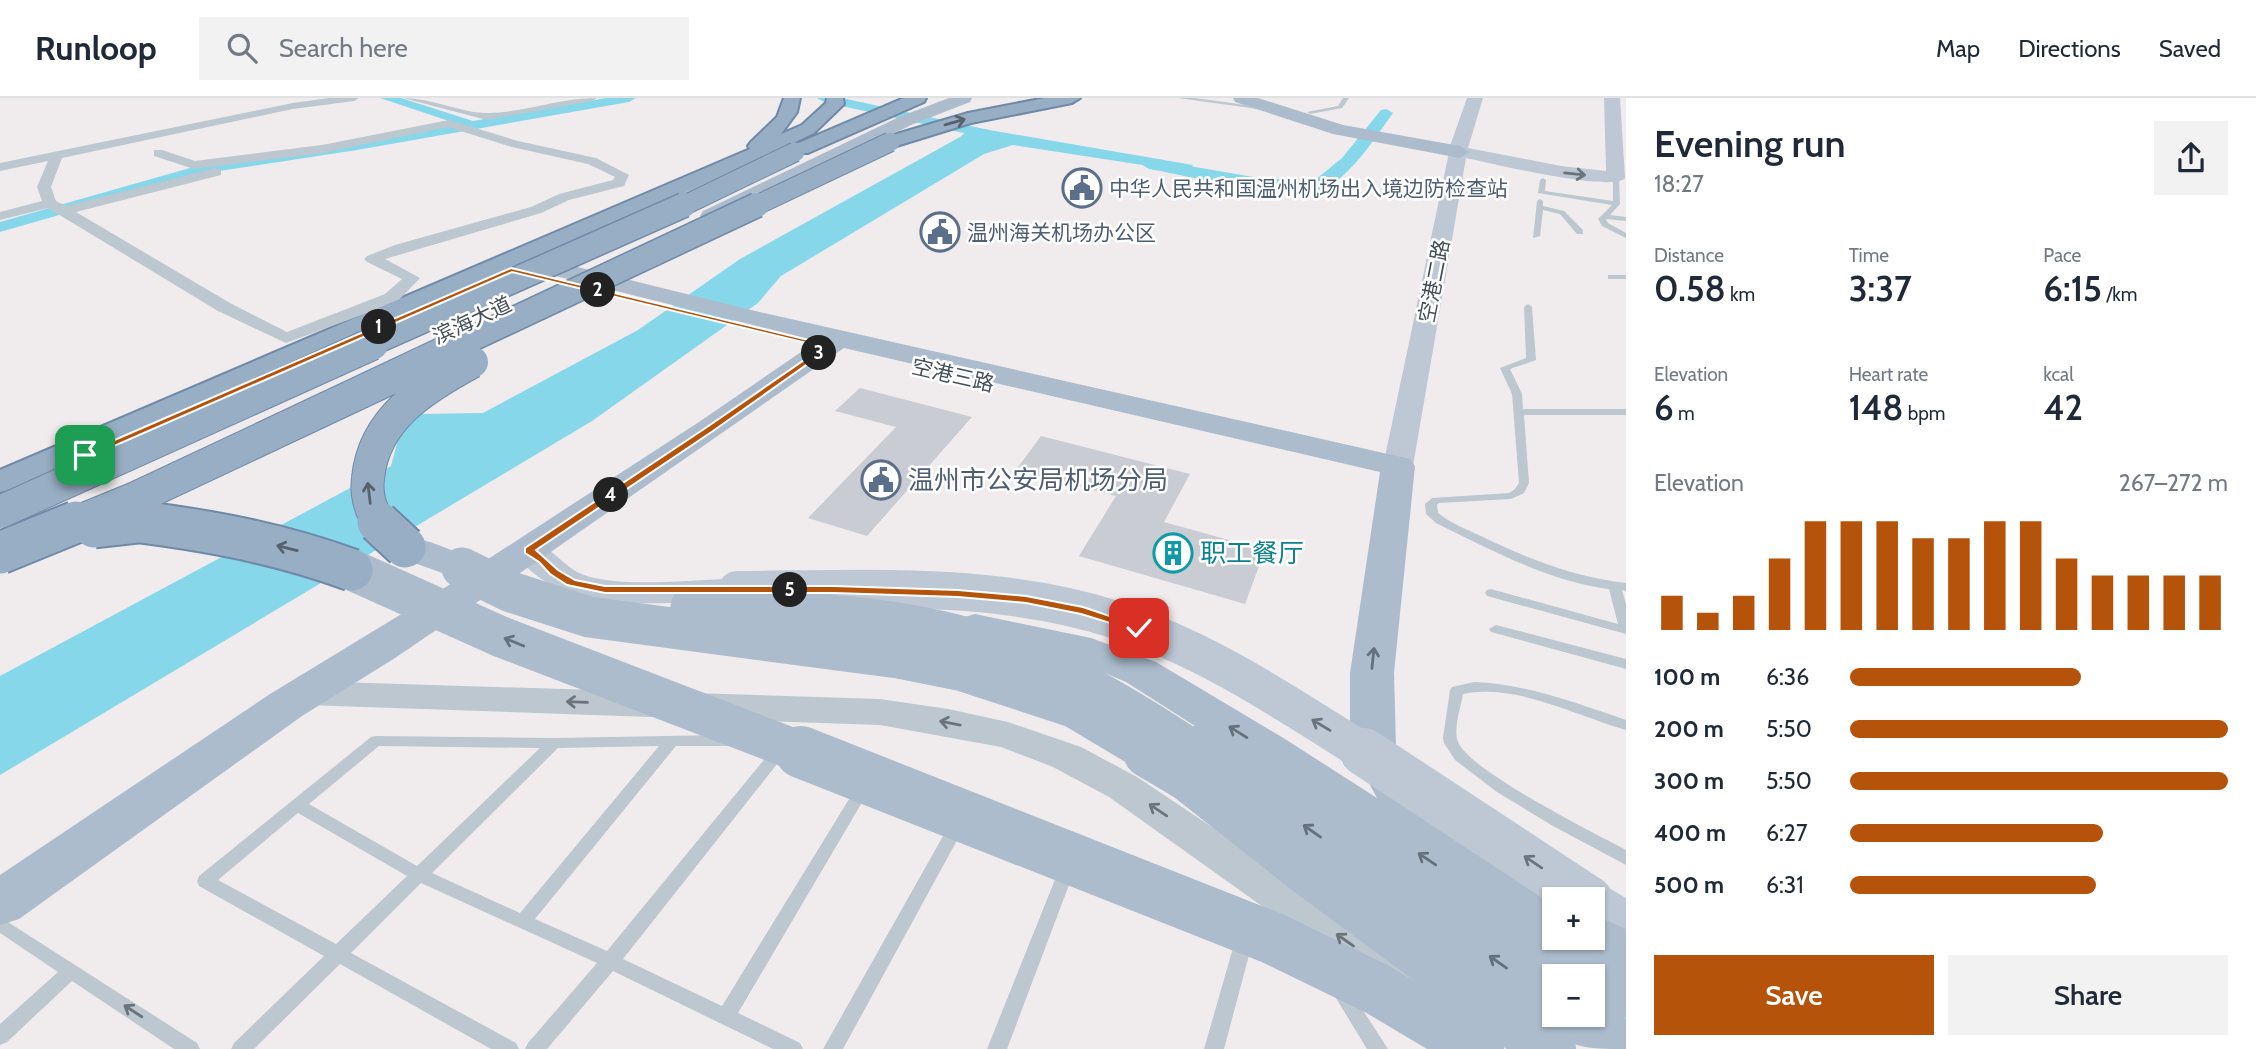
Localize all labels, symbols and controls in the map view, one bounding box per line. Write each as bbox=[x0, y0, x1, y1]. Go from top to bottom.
search box bbox=[199, 17, 689, 80]
text: Runloop bbox=[35, 28, 157, 68]
icon: search bbox=[223, 29, 261, 67]
text: Search here bbox=[279, 32, 408, 64]
text: Map bbox=[1936, 34, 1980, 63]
text: Directions bbox=[2018, 34, 2121, 63]
text: Saved bbox=[2159, 34, 2221, 63]
one-way arrow bbox=[943, 115, 966, 128]
text: Evening run bbox=[1654, 120, 1846, 167]
button: share bbox=[2154, 121, 2228, 195]
public building icon: 中华人民共和国温州机场出入境边防检查站 bbox=[1061, 167, 1103, 209]
one-way arrow bbox=[1563, 167, 1586, 180]
text: 18:27 bbox=[1654, 170, 1704, 198]
place label: 中华人民共和国温州机场出入境边防检查站 bbox=[1109, 176, 1508, 201]
public building icon: 温州海关机场办公区 bbox=[919, 211, 961, 253]
place label: 温州海关机场办公区 bbox=[967, 220, 1156, 245]
street label: 空港二路 bbox=[1414, 237, 1454, 325]
text: Distance bbox=[1654, 244, 1724, 267]
text: Time bbox=[1849, 244, 1889, 267]
text: Pace bbox=[2043, 244, 2081, 267]
text: 0.58 bbox=[1654, 267, 1726, 310]
text: 3:37 bbox=[1849, 267, 1912, 310]
text: 6:15 bbox=[2043, 267, 2102, 310]
pin: 2 bbox=[580, 272, 616, 308]
text: 2 bbox=[592, 278, 603, 301]
text: km bbox=[1726, 283, 1755, 306]
text: /km bbox=[2102, 283, 2137, 306]
street label: 滨海大道 bbox=[429, 291, 515, 349]
pin: 1 bbox=[362, 310, 396, 344]
text: 1 bbox=[375, 315, 382, 338]
pin: 3 bbox=[802, 336, 836, 370]
text: 3 bbox=[813, 341, 824, 364]
street label: 空港三路 bbox=[909, 353, 997, 397]
text: Elevation bbox=[1654, 363, 1728, 386]
text: Heart rate bbox=[1849, 363, 1928, 386]
text: kcal bbox=[2043, 363, 2074, 386]
text: 6 bbox=[1654, 386, 1674, 429]
text: 148 bbox=[1849, 386, 1903, 429]
text: 42 bbox=[2043, 386, 2083, 429]
text: m bbox=[1674, 402, 1695, 425]
text: bpm bbox=[1903, 402, 1945, 425]
pin bbox=[55, 425, 115, 485]
icon: arrive bbox=[66, 436, 104, 474]
public building icon: 温州市公安局机场分局 bbox=[860, 459, 902, 501]
place label: 温州市公安局机场分局 bbox=[908, 464, 1168, 496]
text: Elevation bbox=[1654, 469, 1744, 497]
text: 267–272 m bbox=[2119, 469, 2228, 497]
pin: 4 bbox=[594, 478, 628, 512]
one-way arrow bbox=[363, 482, 376, 505]
text: 4 bbox=[605, 483, 616, 506]
building icon: 职工餐厅 bbox=[1152, 532, 1194, 574]
place label: 职工餐厅 bbox=[1200, 537, 1304, 569]
one-way arrow bbox=[276, 541, 299, 554]
pin: 5 bbox=[772, 573, 808, 608]
text: 5 bbox=[784, 578, 795, 601]
pin bbox=[1109, 598, 1169, 658]
icon: check bbox=[1120, 609, 1158, 647]
one-way arrow bbox=[504, 634, 526, 647]
one-way arrow bbox=[1367, 647, 1380, 670]
text: 100 m bbox=[1654, 663, 1720, 691]
text: 6:36 bbox=[1766, 663, 1809, 691]
one-way arrow bbox=[565, 695, 588, 708]
text: 200 m bbox=[1654, 715, 1724, 743]
text: 5:50 bbox=[1766, 715, 1812, 743]
one-way arrow bbox=[939, 716, 962, 729]
one-way arrow bbox=[1311, 718, 1331, 732]
one-way arrow bbox=[1228, 725, 1248, 739]
text: 300 m bbox=[1654, 767, 1724, 795]
text: 5:50 bbox=[1766, 767, 1812, 795]
one-way arrow bbox=[1149, 803, 1168, 817]
text: 400 m bbox=[1654, 819, 1726, 847]
text: 6:27 bbox=[1766, 819, 1807, 847]
one-way arrow bbox=[1303, 824, 1322, 838]
one-way arrow bbox=[1417, 851, 1437, 865]
one-way arrow bbox=[1523, 854, 1543, 868]
text: 500 m bbox=[1654, 871, 1724, 899]
text: 6:31 bbox=[1766, 871, 1804, 899]
map controls bbox=[1542, 887, 1605, 1027]
button: + bbox=[1542, 887, 1605, 950]
one-way arrow bbox=[1336, 933, 1355, 947]
one-way arrow bbox=[1489, 954, 1508, 969]
button: Save bbox=[1654, 955, 1934, 1035]
button: Share bbox=[1948, 955, 2228, 1035]
button: − bbox=[1542, 964, 1605, 1027]
one-way arrow bbox=[124, 1004, 143, 1019]

